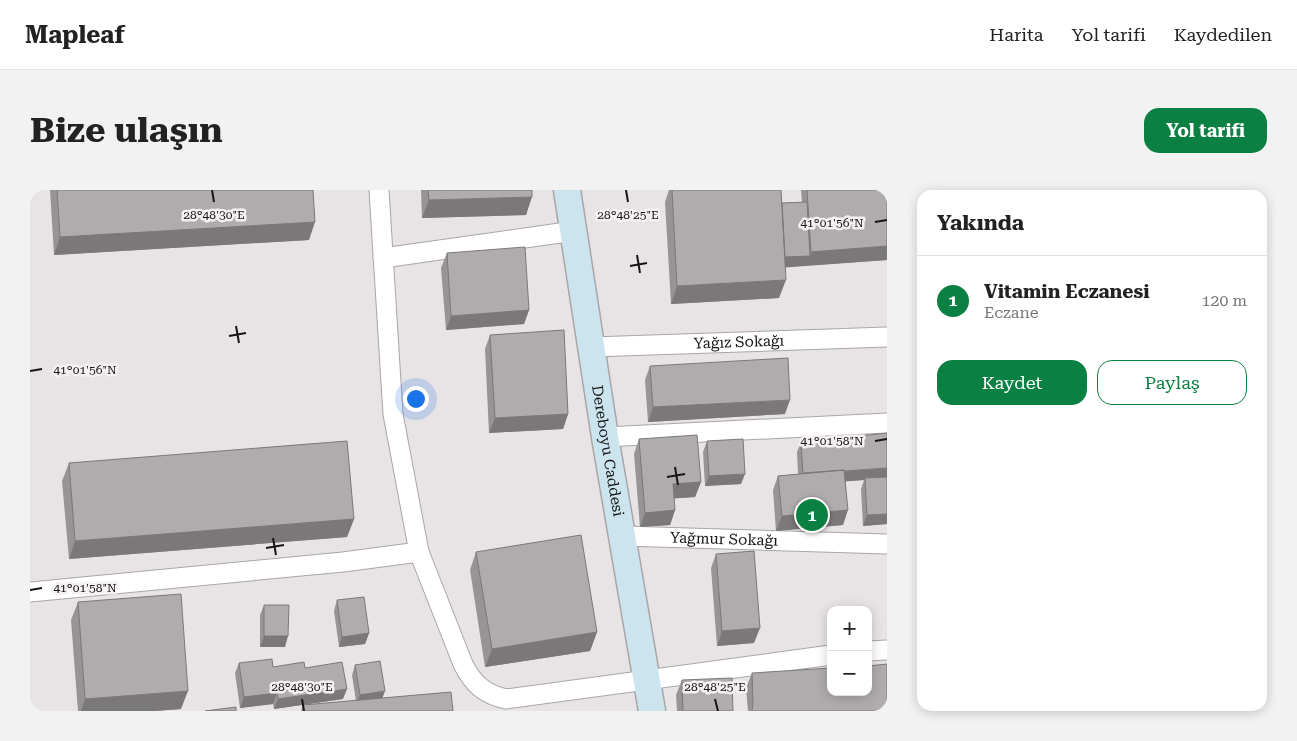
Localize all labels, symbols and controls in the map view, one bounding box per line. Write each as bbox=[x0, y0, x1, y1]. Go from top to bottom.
text: Mapleaf bbox=[25, 21, 125, 49]
text: Harita bbox=[989, 24, 1043, 45]
text: Yol tarifi bbox=[1071, 24, 1146, 45]
text: Kaydedilen bbox=[1174, 24, 1272, 45]
button: Yol tarifi bbox=[1144, 108, 1267, 153]
text: Bize ulaşın bbox=[30, 110, 223, 151]
text: 28°48'30"E bbox=[183, 208, 245, 222]
text: 28°48'25"E bbox=[597, 208, 659, 222]
text: Yakında bbox=[937, 211, 1024, 235]
text: 41°01'56"N bbox=[800, 216, 864, 230]
text: Vitamin Eczanesi bbox=[984, 280, 1150, 303]
text: 1 bbox=[949, 291, 957, 310]
text: 120 m bbox=[1201, 291, 1247, 310]
text: Eczane bbox=[984, 303, 1039, 322]
street label: Yağız Sokağı bbox=[693, 331, 785, 353]
button: Kaydet bbox=[937, 360, 1087, 405]
button: Paylaş bbox=[1097, 360, 1247, 405]
text: 41°01'56"N bbox=[53, 363, 117, 377]
street label: Dereboyu Caddesi bbox=[588, 384, 628, 518]
your location bbox=[403, 386, 429, 412]
text: 41°01'58"N bbox=[800, 434, 864, 448]
pin: 1 bbox=[796, 496, 828, 534]
street label: Yağmur Sokağı bbox=[670, 528, 778, 550]
text: 41°01'58"N bbox=[53, 581, 117, 595]
map controls bbox=[827, 606, 872, 696]
button: + bbox=[827, 606, 872, 651]
button: − bbox=[827, 651, 872, 696]
text: 28°48'30"E bbox=[271, 680, 333, 694]
text: 28°48'25"E bbox=[684, 680, 746, 694]

